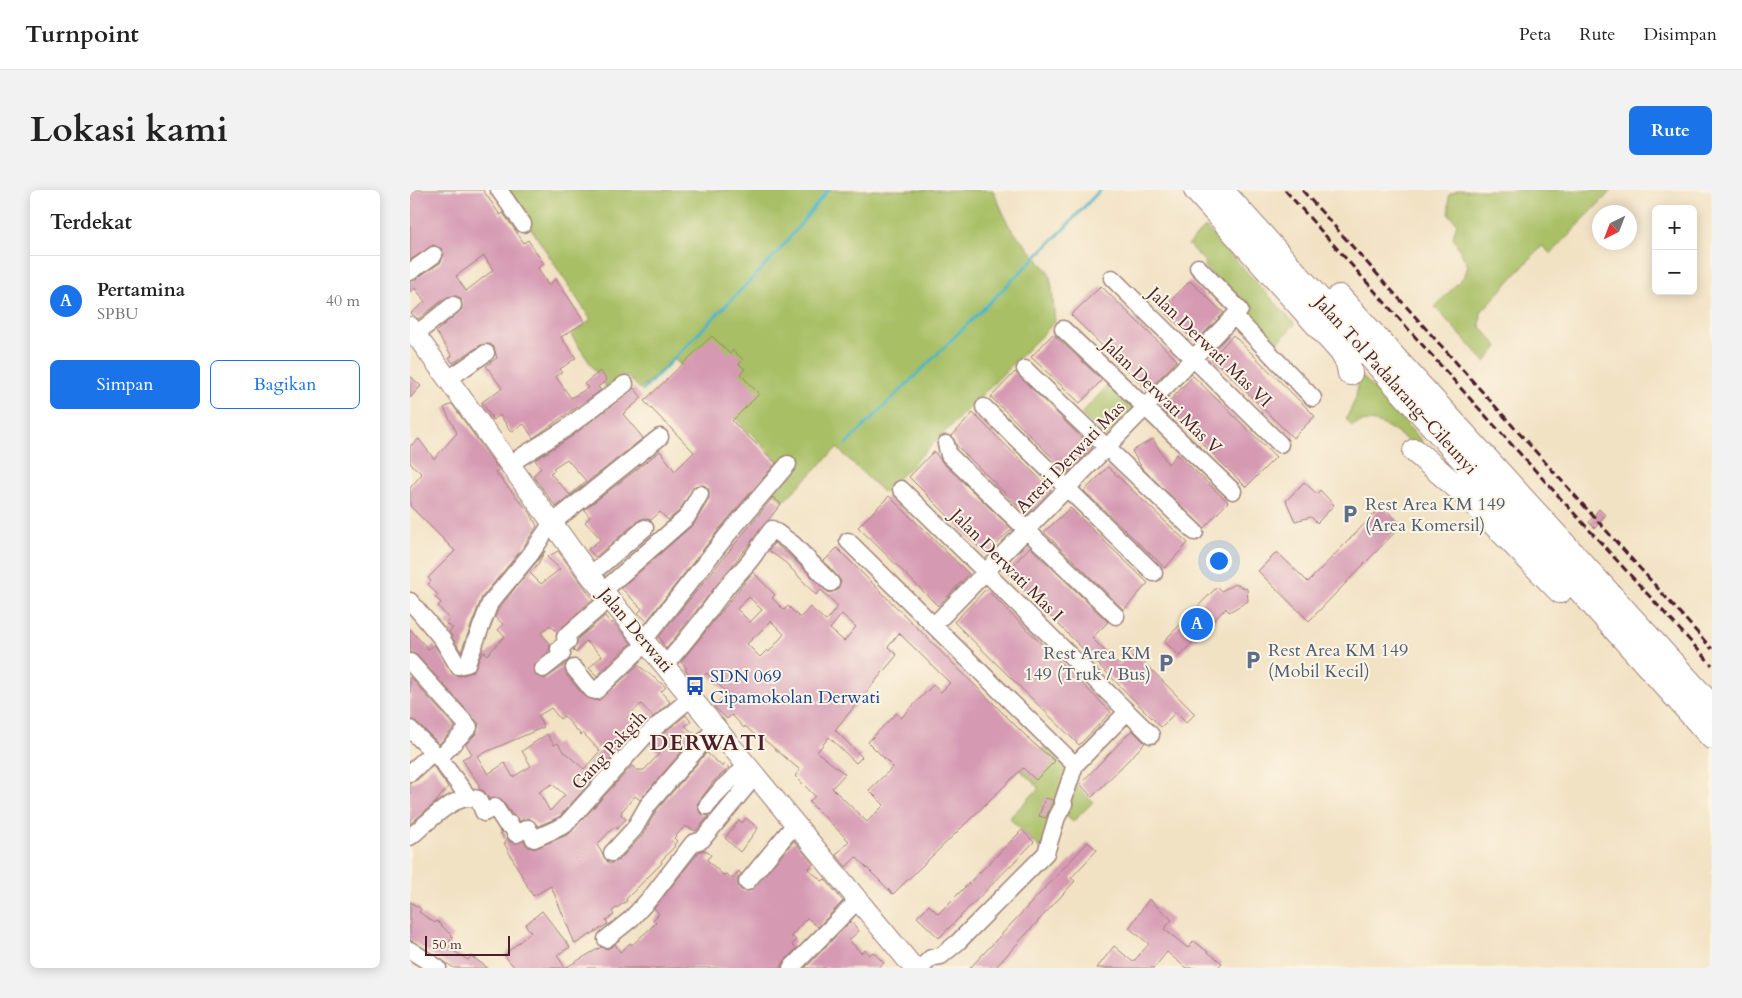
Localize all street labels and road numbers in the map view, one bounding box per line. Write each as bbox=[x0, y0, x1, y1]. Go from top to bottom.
street label: Jalan Derwati Mas VI bbox=[1144, 282, 1276, 412]
street label: Jalan Tol Padalarang–Cileunyi bbox=[1307, 288, 1483, 480]
street label: Jalan Derwati Mas V bbox=[1098, 334, 1226, 458]
street label: Arteri Derwati Mas bbox=[1010, 396, 1131, 519]
street label: Jalan Derwati Mas I bbox=[943, 501, 1069, 627]
street label: Jalan Derwati bbox=[591, 580, 678, 678]
street label: Gang Pakgih bbox=[566, 705, 653, 796]

